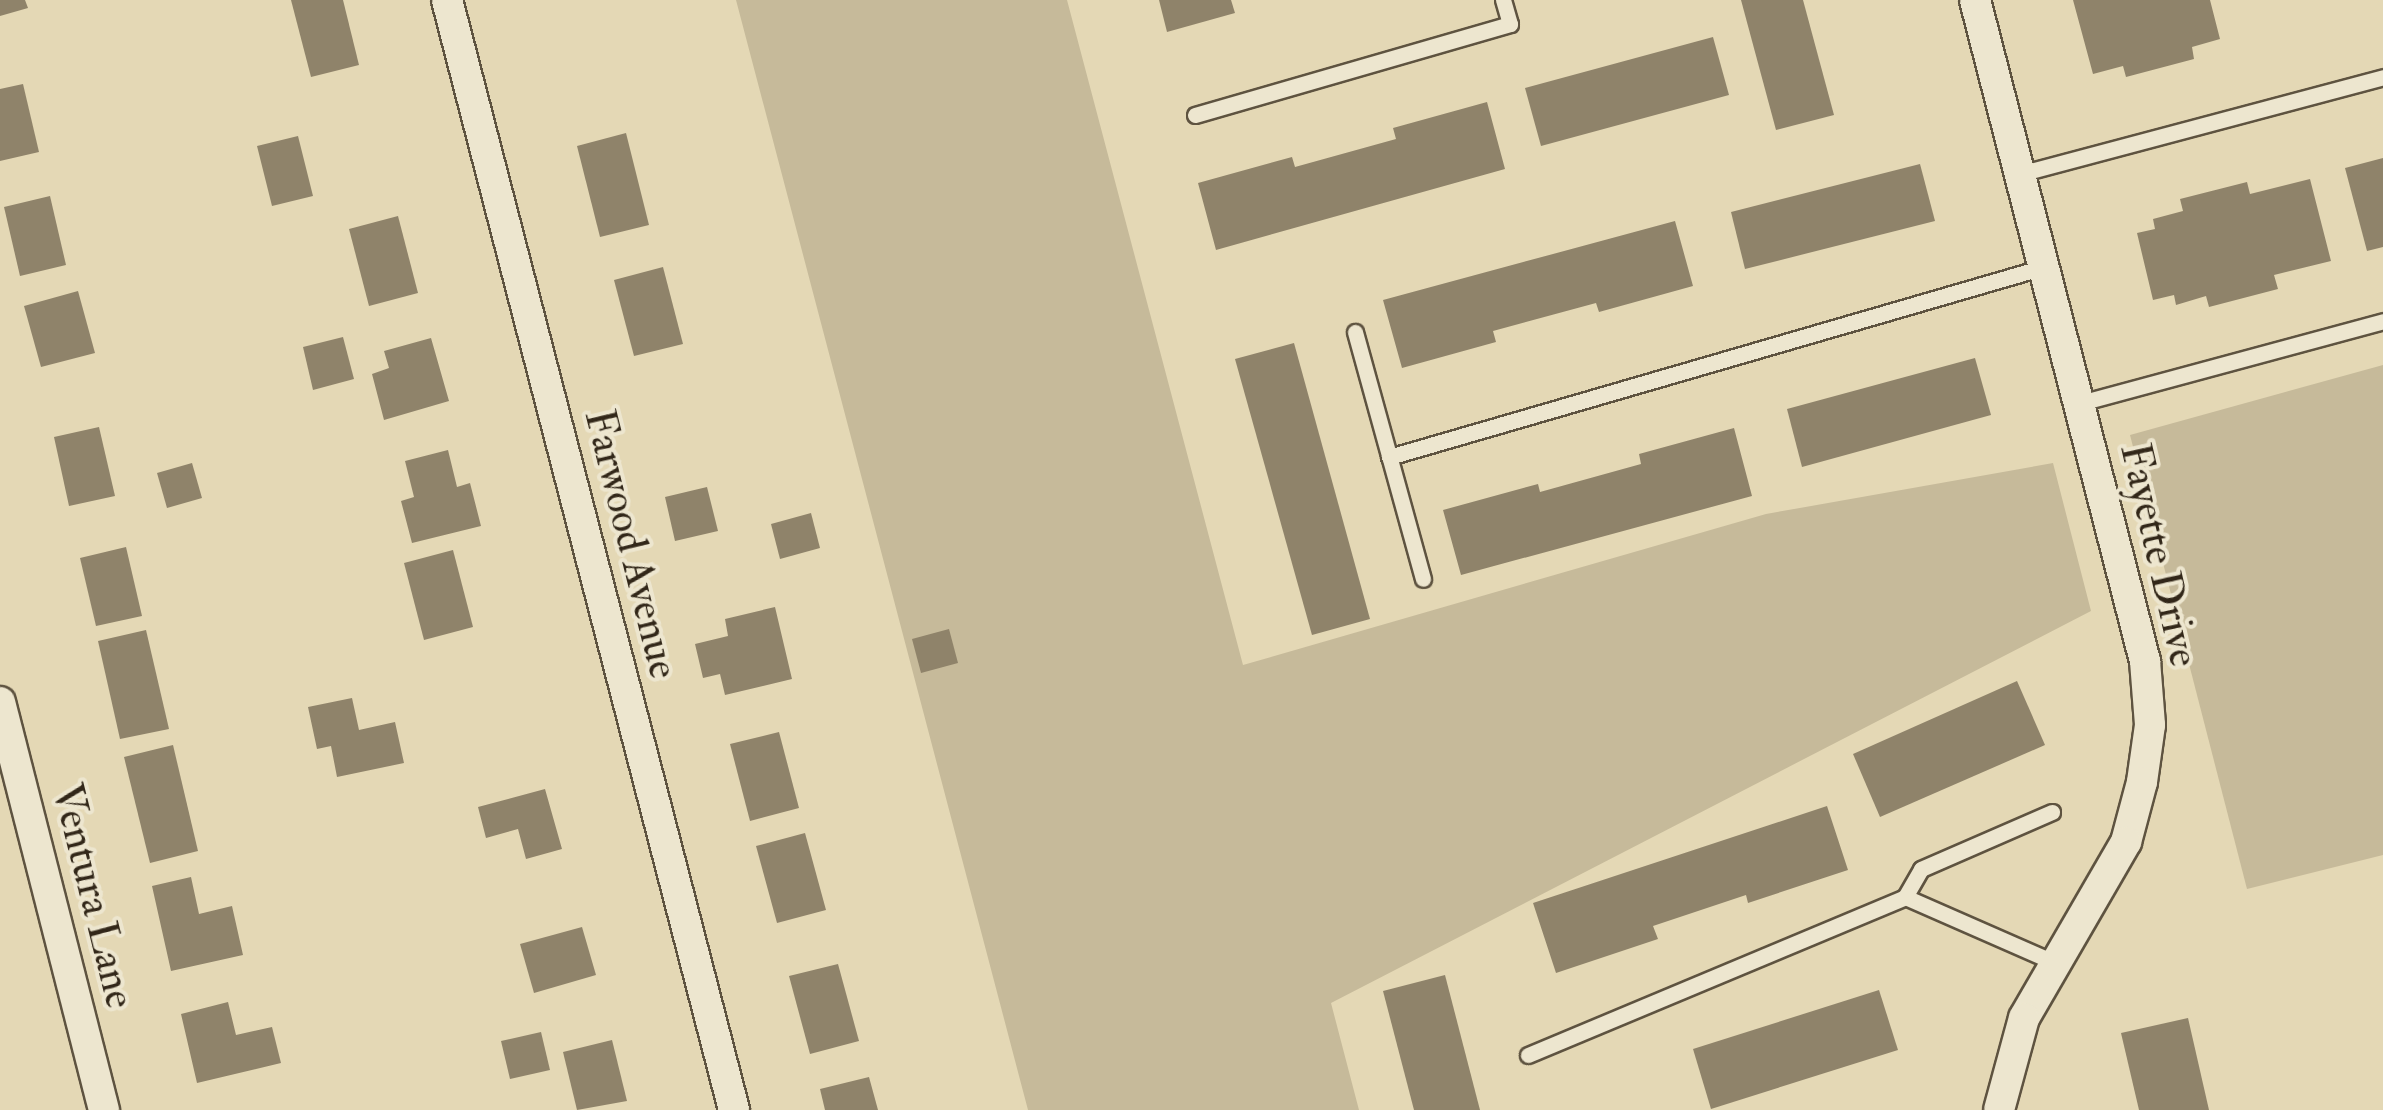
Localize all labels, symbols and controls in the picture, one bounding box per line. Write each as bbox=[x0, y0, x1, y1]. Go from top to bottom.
street label: Farwood Avenue bbox=[573, 404, 689, 684]
street label: Fayette Drive bbox=[2109, 438, 2209, 672]
street label: Ventura Lane bbox=[41, 779, 145, 1013]

